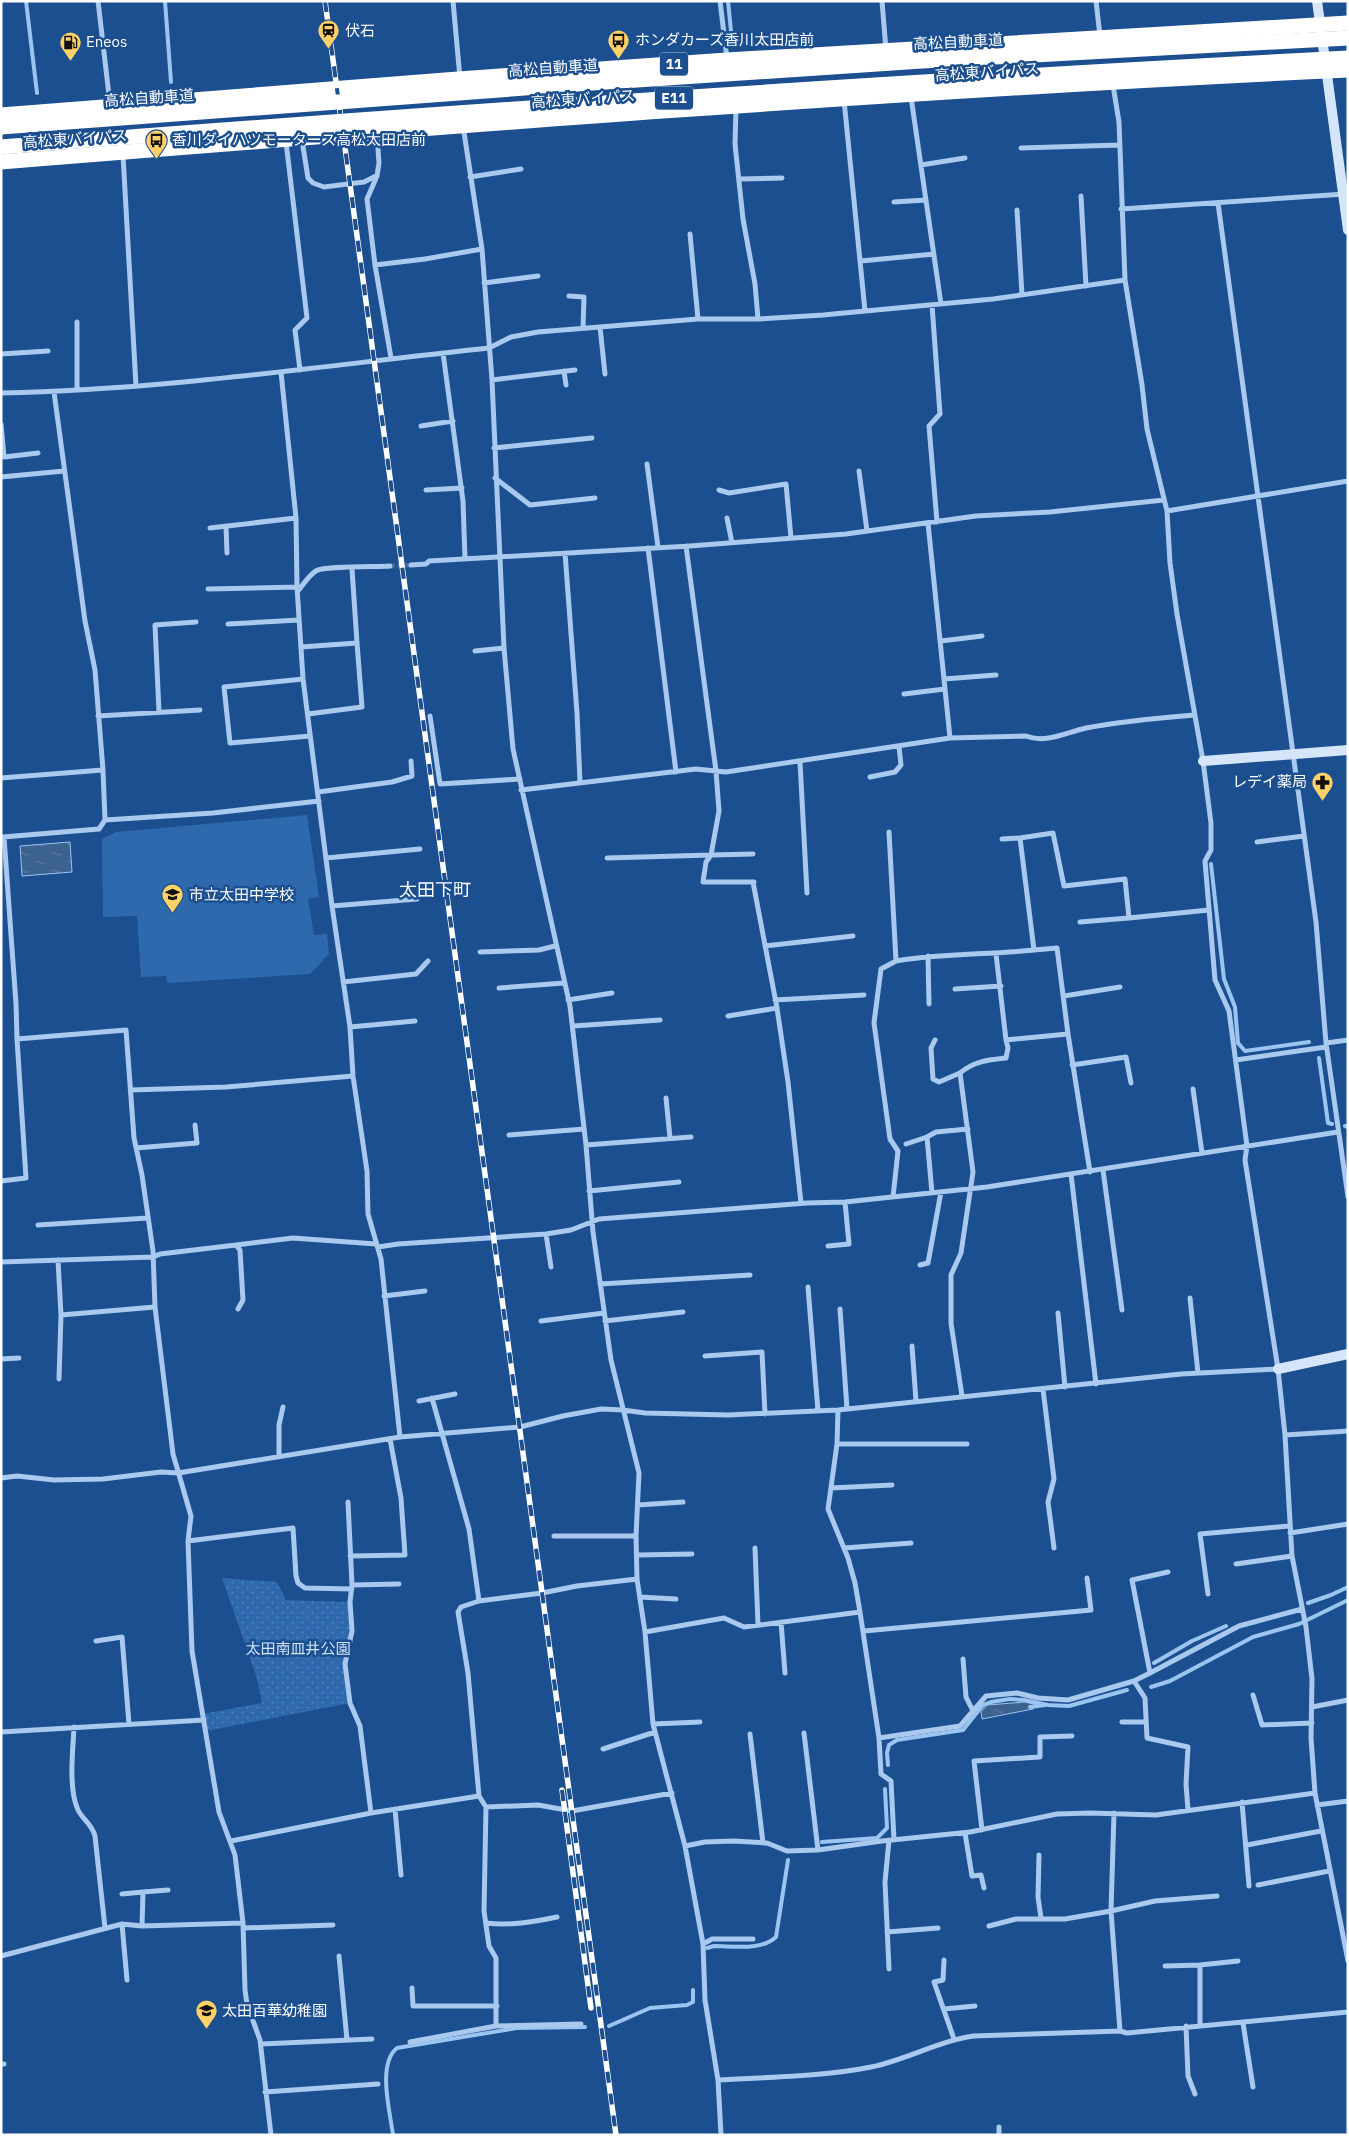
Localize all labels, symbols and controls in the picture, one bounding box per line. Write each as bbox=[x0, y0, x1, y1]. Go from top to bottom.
station icon: 伏石 bbox=[317, 19, 341, 50]
place label: 伏石 bbox=[345, 21, 375, 40]
bus stop icon: ホンダカーズ香川太田店前 bbox=[607, 28, 631, 59]
fuel station icon: Eneos bbox=[58, 30, 82, 61]
place label: ホンダカーズ香川太田店前 bbox=[635, 30, 814, 49]
street label: 高松自動車道 bbox=[913, 30, 1003, 53]
place label: Eneos bbox=[86, 32, 127, 51]
road number: 11 bbox=[660, 52, 688, 76]
street label: 高松自動車道 bbox=[507, 55, 599, 80]
street label: 高松東バイパス bbox=[934, 58, 1040, 85]
street label: 高松自動車道 bbox=[103, 85, 195, 110]
street label: 高松東バイパス bbox=[530, 85, 636, 112]
road number: E11 bbox=[655, 86, 693, 110]
street label: 高松東バイパス bbox=[22, 125, 128, 152]
bus stop icon: 香川ダイハツモータース高松太田店前 bbox=[144, 128, 168, 159]
place label: 香川ダイハツモータース高松太田店前 bbox=[172, 130, 426, 149]
pharmacy icon: レデイ薬局 bbox=[1311, 770, 1335, 801]
place label: レデイ薬局 bbox=[1232, 772, 1307, 791]
district label: 太田下町 bbox=[399, 878, 471, 901]
school or university icon: 市立太田中学校 bbox=[161, 883, 185, 914]
place label: 市立太田中学校 bbox=[189, 885, 294, 904]
park label: 太田南皿井公園 bbox=[245, 1639, 351, 1658]
school or university icon: 太田百華幼稚園 bbox=[194, 1999, 218, 2030]
place label: 太田百華幼稚園 bbox=[222, 2001, 327, 2020]

